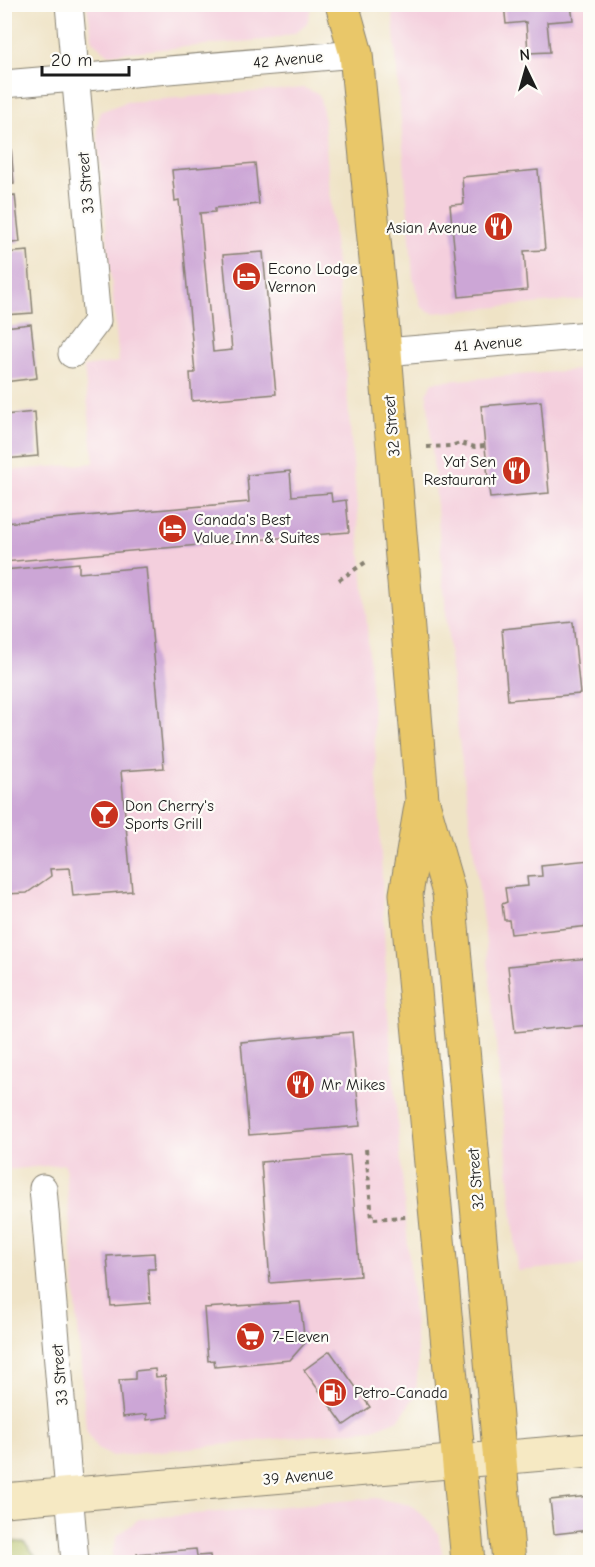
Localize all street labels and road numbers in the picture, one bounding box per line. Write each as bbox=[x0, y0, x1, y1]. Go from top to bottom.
street label: 42 Avenue bbox=[252, 48, 324, 72]
street label: 33 Street bbox=[74, 151, 98, 214]
street label: 41 Avenue bbox=[453, 332, 523, 356]
street label: 32 Street bbox=[380, 394, 404, 458]
street label: 32 Street bbox=[464, 1147, 488, 1211]
street label: 33 Street bbox=[48, 1343, 72, 1406]
street label: 39 Avenue bbox=[262, 1465, 334, 1489]

